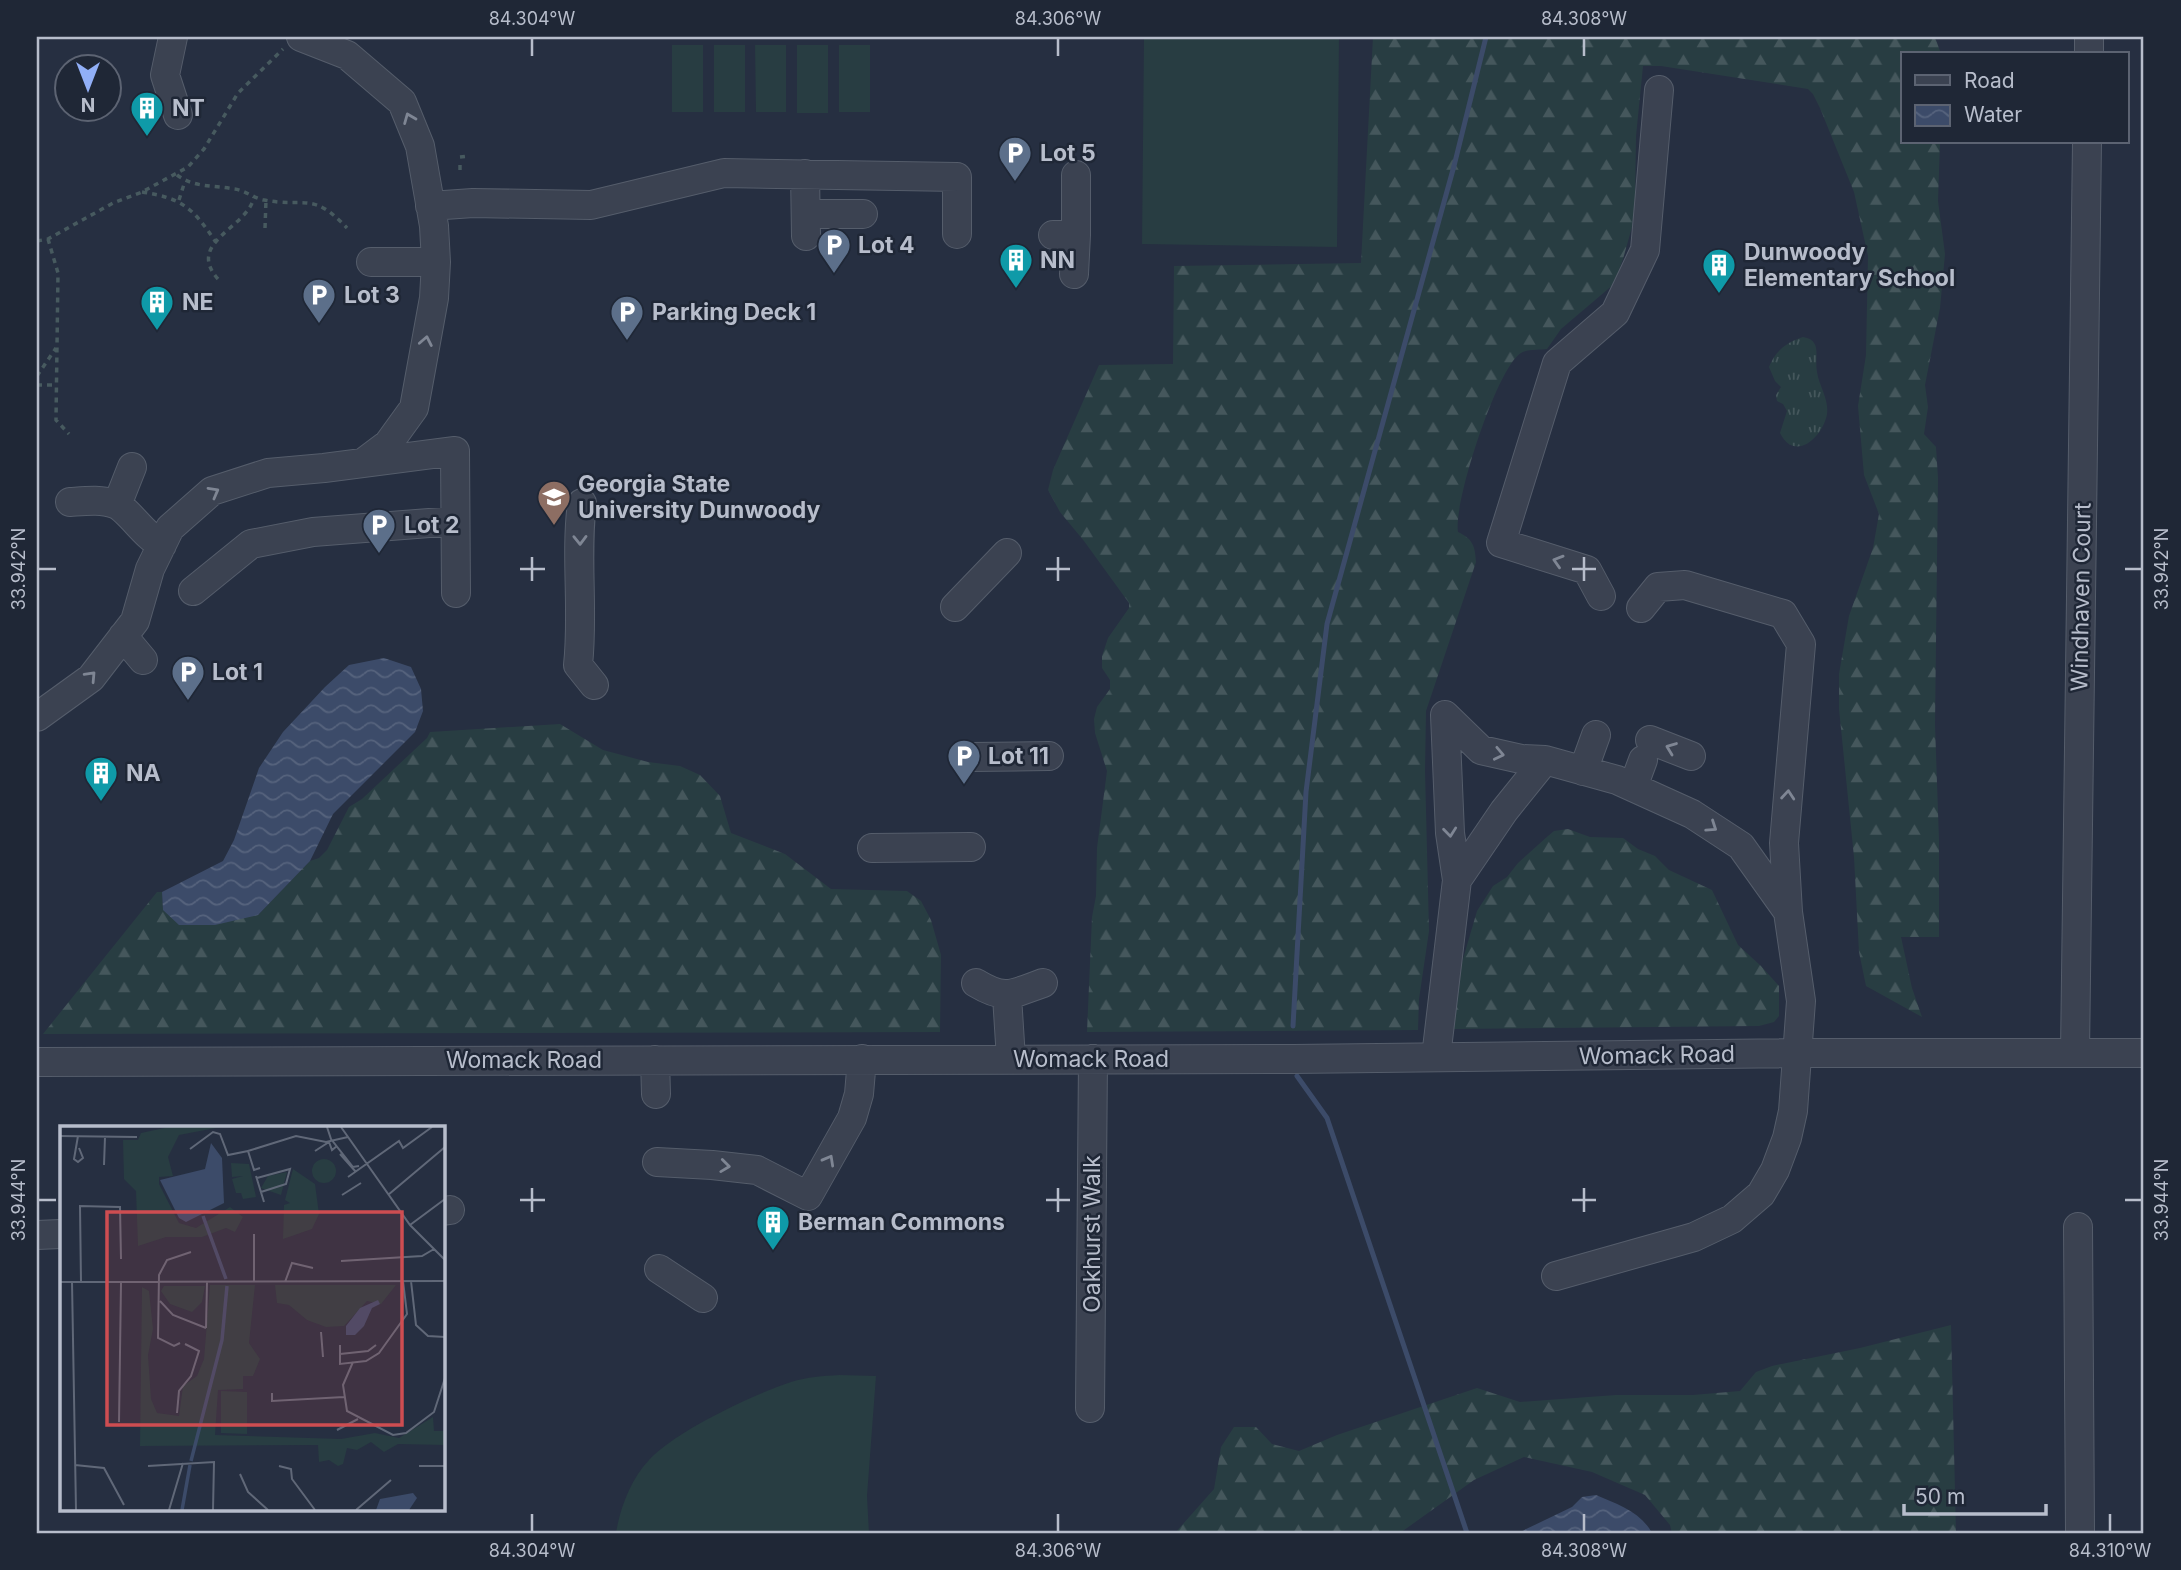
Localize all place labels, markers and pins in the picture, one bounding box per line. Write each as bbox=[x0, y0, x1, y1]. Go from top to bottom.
building icon: NT bbox=[128, 89, 166, 138]
place label: NT bbox=[172, 94, 205, 122]
parking icon: Lot 5 bbox=[996, 134, 1034, 183]
place label: Lot 5 bbox=[1040, 139, 1096, 167]
parking icon: Lot 4 bbox=[815, 226, 853, 275]
place label: Lot 4 bbox=[858, 231, 915, 259]
place label: Dunwoody Elementary School bbox=[1744, 238, 1955, 292]
building icon: NN bbox=[997, 241, 1035, 290]
place label: NN bbox=[1040, 246, 1075, 274]
building icon: Dunwoody Elementary School bbox=[1700, 246, 1738, 295]
parking icon: Lot 3 bbox=[300, 276, 338, 325]
place label: Lot 3 bbox=[344, 281, 400, 309]
building icon: NE bbox=[138, 283, 176, 332]
place label: NE bbox=[182, 288, 214, 316]
parking icon: Parking Deck 1 bbox=[608, 293, 646, 342]
place label: Parking Deck 1 bbox=[652, 298, 816, 326]
place label: Georgia State University Dunwoody bbox=[578, 470, 821, 524]
school or university icon: Georgia State University Dunwoody bbox=[535, 478, 573, 527]
parking icon: Lot 2 bbox=[360, 506, 398, 555]
place label: Lot 2 bbox=[404, 511, 459, 539]
parking icon: Lot 1 bbox=[169, 653, 207, 702]
place label: Lot 1 bbox=[212, 658, 263, 686]
parking icon: Lot 11 bbox=[945, 737, 983, 786]
place label: Lot 11 bbox=[988, 742, 1049, 770]
building icon: NA bbox=[82, 754, 120, 803]
place label: NA bbox=[126, 759, 161, 787]
building icon: Berman Commons bbox=[754, 1203, 792, 1252]
place label: Berman Commons bbox=[798, 1208, 1005, 1236]

